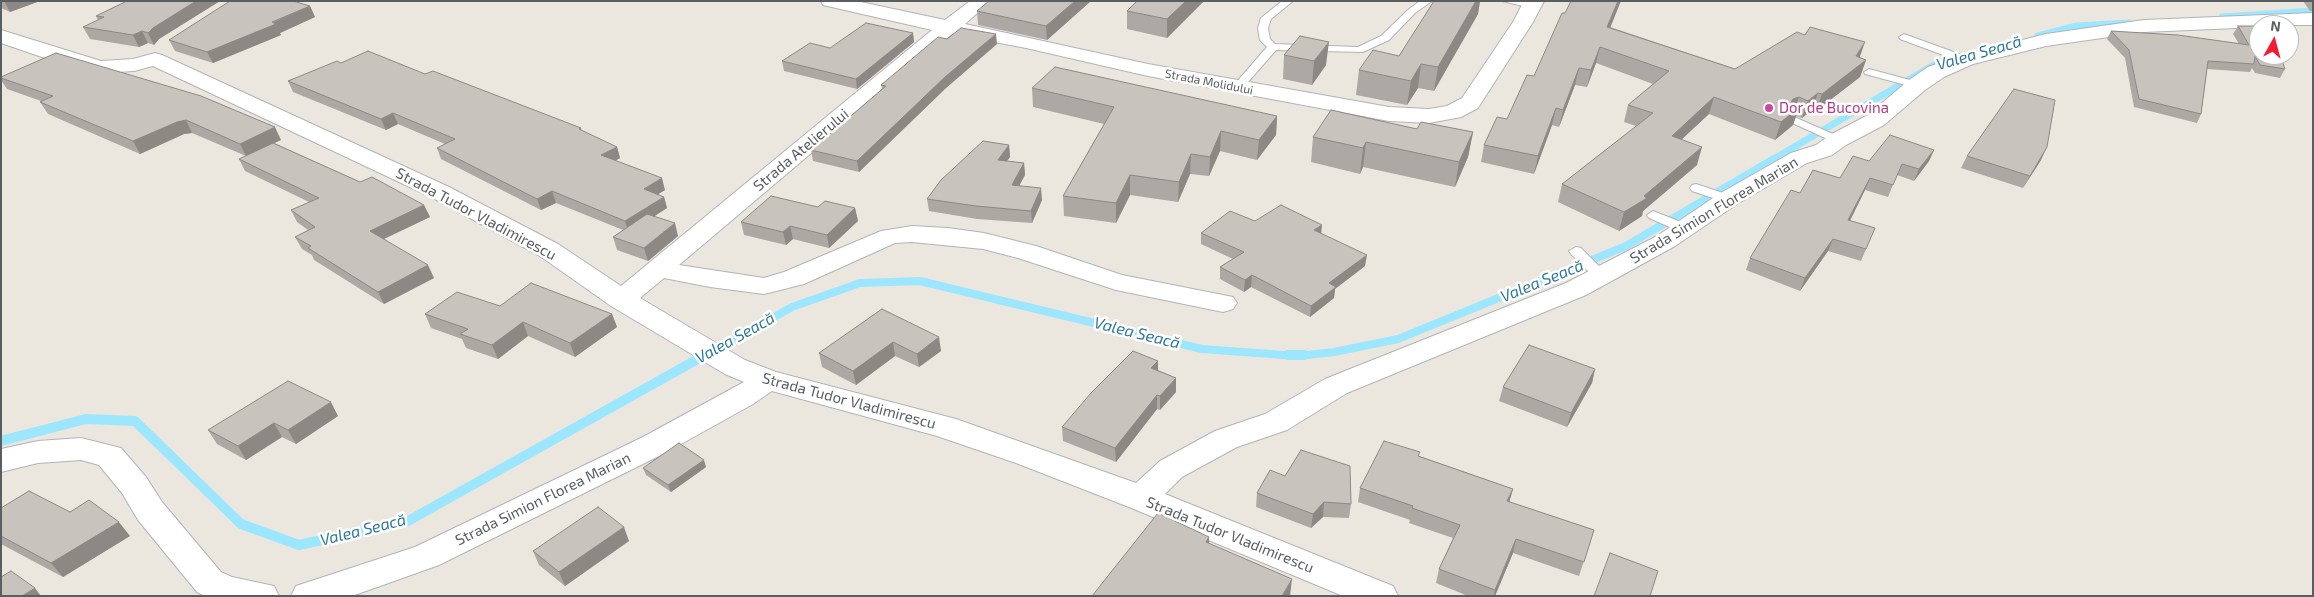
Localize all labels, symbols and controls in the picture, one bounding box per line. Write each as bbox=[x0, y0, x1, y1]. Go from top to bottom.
north arrow bbox=[2249, 15, 2299, 65]
text: N bbox=[2270, 17, 2282, 35]
water label: Valea Seacă bbox=[1934, 32, 2024, 74]
street label: Strada Molidului bbox=[1164, 66, 1254, 98]
place label: Dor de Bucovina bbox=[1779, 99, 1889, 117]
marker: Dor de Bucovina bbox=[1763, 102, 1775, 114]
street label: Strada Atelierului bbox=[750, 105, 852, 195]
street label: Strada Simion Florea Marian bbox=[1627, 153, 1801, 267]
street label: Strada Tudor Vladimirescu bbox=[393, 164, 559, 264]
water label: Valea Seacă bbox=[1498, 256, 1586, 306]
water label: Valea Seacă bbox=[692, 308, 778, 368]
water label: Valea Seacă bbox=[1092, 313, 1182, 353]
street label: Strada Tudor Vladimirescu bbox=[760, 369, 938, 433]
street label: Strada Simion Florea Marian bbox=[452, 449, 634, 549]
street label: Strada Tudor Vladimirescu bbox=[1144, 493, 1316, 577]
water label: Valea Seacă bbox=[318, 510, 408, 550]

